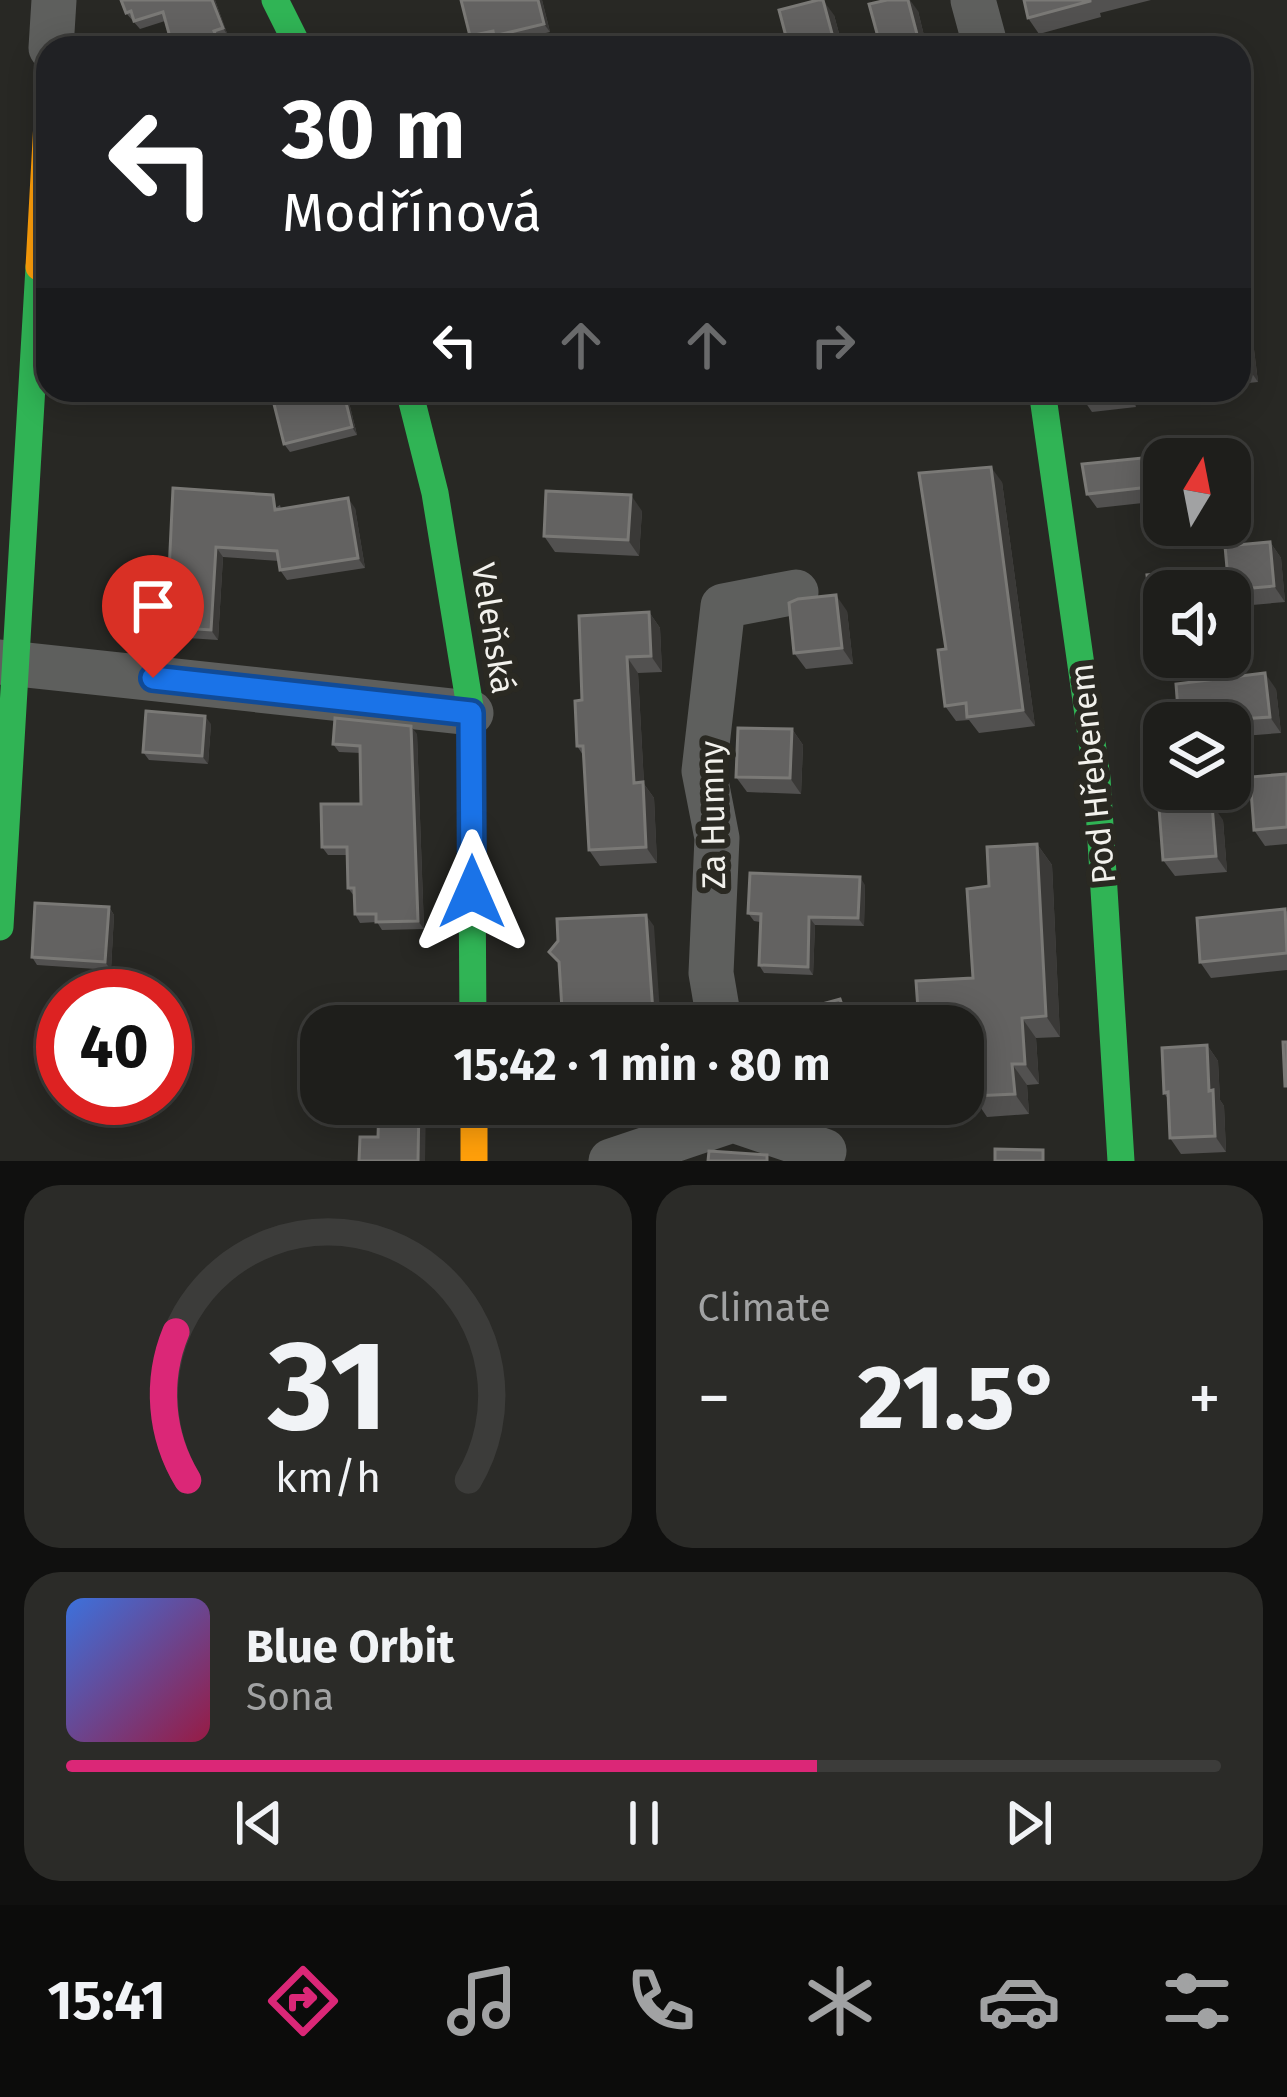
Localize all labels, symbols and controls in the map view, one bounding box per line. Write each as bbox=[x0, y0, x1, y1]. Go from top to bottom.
text: 30 m bbox=[282, 79, 466, 180]
icon: left bbox=[84, 84, 240, 240]
text: Modřínová bbox=[282, 181, 542, 245]
icon: left bbox=[422, 312, 488, 378]
icon: ahead bbox=[548, 312, 614, 378]
icon: ahead bbox=[674, 312, 740, 378]
icon: right bbox=[800, 312, 866, 378]
north arrow bbox=[1143, 438, 1251, 546]
map controls bbox=[1143, 438, 1251, 810]
pin bbox=[102, 555, 204, 678]
street label: Veleňská bbox=[463, 560, 523, 697]
button: sound bbox=[1143, 570, 1251, 678]
icon: arrive bbox=[120, 573, 186, 639]
street label: Pod Hřebenem bbox=[1062, 662, 1124, 886]
button: layers bbox=[1143, 702, 1251, 810]
street label: Za Humny bbox=[692, 740, 734, 890]
position arrow bbox=[409, 829, 535, 955]
speed limit sign: 40 bbox=[36, 969, 192, 1125]
text: 15:42 · 1 min · 80 m bbox=[453, 1038, 831, 1092]
text: Climate bbox=[698, 1285, 831, 1331]
text: 31 bbox=[267, 1312, 388, 1462]
text: 21.5° bbox=[858, 1344, 1061, 1452]
text: − bbox=[698, 1359, 731, 1438]
text: + bbox=[1188, 1359, 1221, 1438]
text: km/h bbox=[275, 1451, 381, 1502]
text: Blue Orbit bbox=[246, 1620, 454, 1674]
text: Sona bbox=[246, 1674, 334, 1720]
icon: previous bbox=[226, 1790, 292, 1856]
icon: pause bbox=[611, 1790, 677, 1856]
icon: next bbox=[996, 1790, 1062, 1856]
icon: directions bbox=[261, 1959, 345, 2043]
icon: music bbox=[440, 1959, 524, 2043]
icon: phone bbox=[619, 1959, 703, 2043]
icon: climate bbox=[798, 1959, 882, 2043]
icon: car bbox=[977, 1959, 1061, 2043]
icon: filters bbox=[1155, 1959, 1239, 2043]
text: 15:41 bbox=[47, 1969, 166, 2033]

